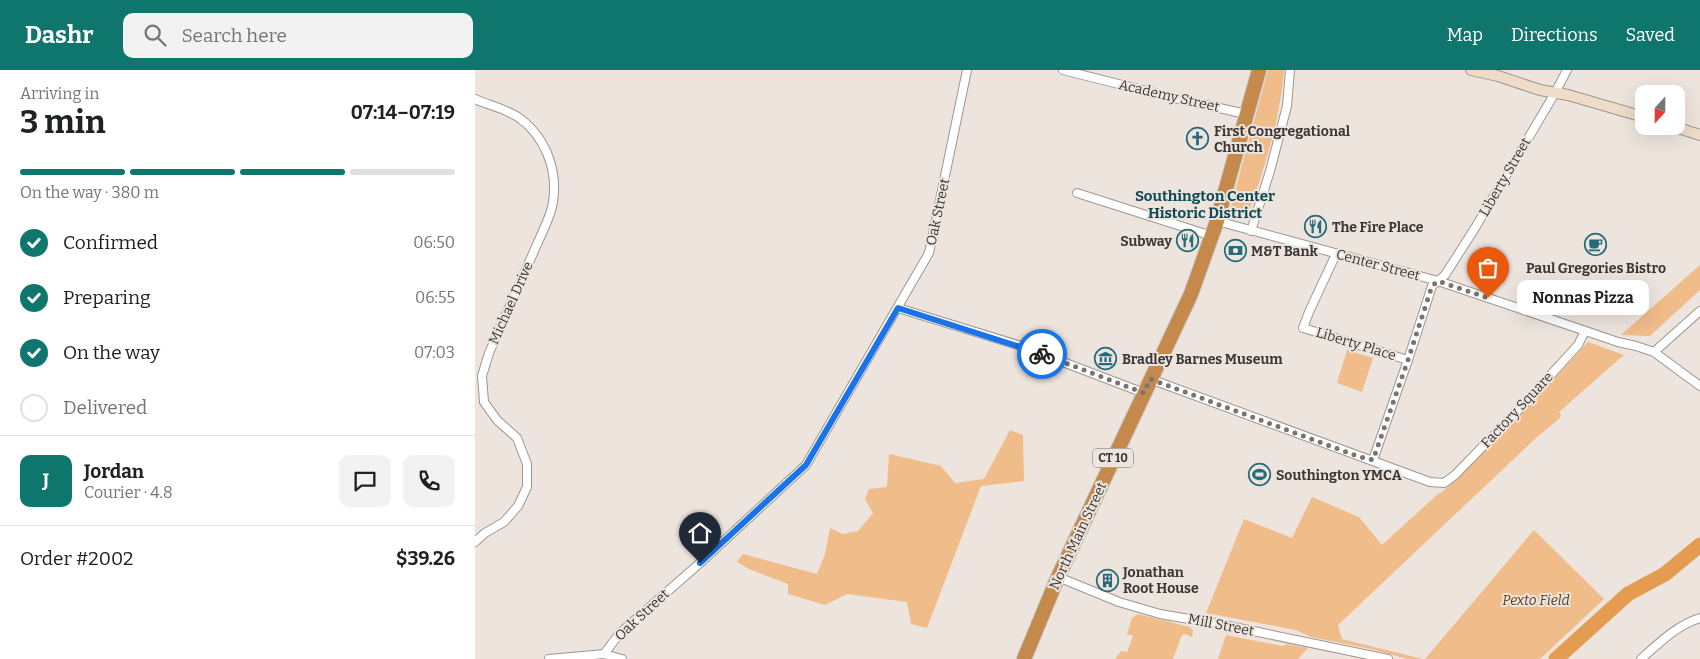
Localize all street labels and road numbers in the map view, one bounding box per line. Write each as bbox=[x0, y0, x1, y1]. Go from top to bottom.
street label: Academy Street bbox=[1117, 76, 1221, 116]
street label: Liberty Street bbox=[1476, 135, 1534, 219]
street label: Oak Street bbox=[923, 177, 953, 247]
street label: Center Street bbox=[1334, 246, 1422, 284]
street label: Michael Drive bbox=[485, 259, 537, 347]
street label: Liberty Place bbox=[1314, 324, 1398, 364]
street label: Factory Square bbox=[1477, 368, 1557, 452]
road number: CT 10 bbox=[1093, 448, 1133, 468]
street label: North Main Street bbox=[1046, 479, 1110, 593]
street label: Oak Street bbox=[611, 586, 673, 644]
street label: Mill Street bbox=[1186, 610, 1256, 640]

